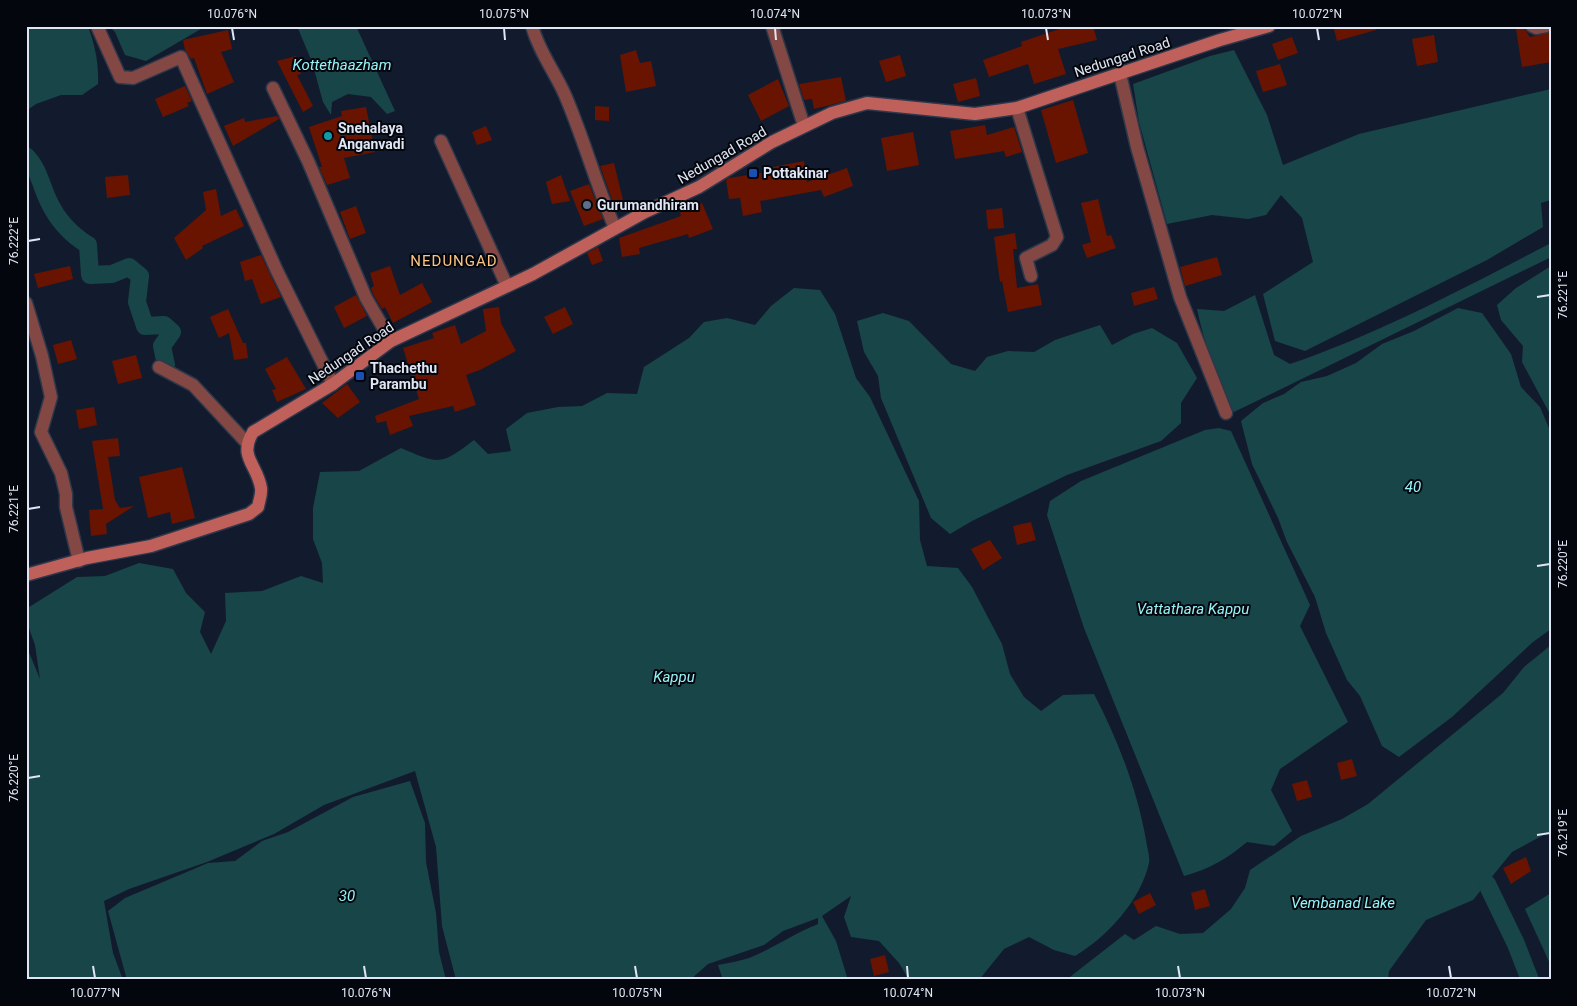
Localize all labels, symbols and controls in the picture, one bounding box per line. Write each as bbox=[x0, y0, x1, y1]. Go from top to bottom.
text: 10.076°N bbox=[207, 7, 257, 21]
text: 10.075°N bbox=[479, 7, 529, 21]
text: 10.074°N bbox=[750, 7, 800, 21]
text: 10.073°N bbox=[1021, 7, 1071, 21]
text: 10.072°N bbox=[1292, 7, 1342, 21]
street label: Nedungad Road bbox=[1072, 34, 1172, 80]
water label: Kottethaazham bbox=[293, 56, 391, 74]
place label: Snehalaya Anganvadi bbox=[338, 120, 404, 152]
street label: Nedungad Road bbox=[675, 123, 769, 187]
marker: Snehalaya Anganvadi bbox=[322, 130, 334, 142]
place label: Pottakinar bbox=[763, 165, 828, 181]
marker: Pottakinar bbox=[747, 167, 759, 179]
place label: Gurumandhiram bbox=[597, 197, 699, 213]
marker: Gurumandhiram bbox=[581, 199, 593, 211]
text: 76.222°E bbox=[7, 217, 21, 265]
district label: NEDUNGAD bbox=[410, 252, 498, 270]
text: 76.221°E bbox=[1556, 271, 1570, 319]
street label: Nedungad Road bbox=[305, 318, 397, 388]
place label: Thachethu Parambu bbox=[370, 360, 437, 392]
marker: Thachethu Parambu bbox=[354, 370, 366, 382]
water label: 40 bbox=[1405, 478, 1421, 496]
text: 76.221°E bbox=[7, 485, 21, 533]
text: 76.220°E bbox=[1556, 540, 1570, 588]
water label: Vattathara Kappu bbox=[1137, 600, 1249, 618]
water label: Kappu bbox=[653, 668, 695, 686]
text: 76.220°E bbox=[7, 754, 21, 802]
text: 76.219°E bbox=[1556, 809, 1570, 857]
water label: 30 bbox=[339, 887, 355, 905]
water label: Vembanad Lake bbox=[1291, 894, 1395, 912]
text: 10.077°N bbox=[70, 986, 120, 1000]
text: 10.076°N bbox=[341, 986, 391, 1000]
text: 10.075°N bbox=[612, 986, 662, 1000]
text: 10.074°N bbox=[883, 986, 933, 1000]
text: 10.073°N bbox=[1155, 986, 1205, 1000]
text: 10.072°N bbox=[1426, 986, 1476, 1000]

